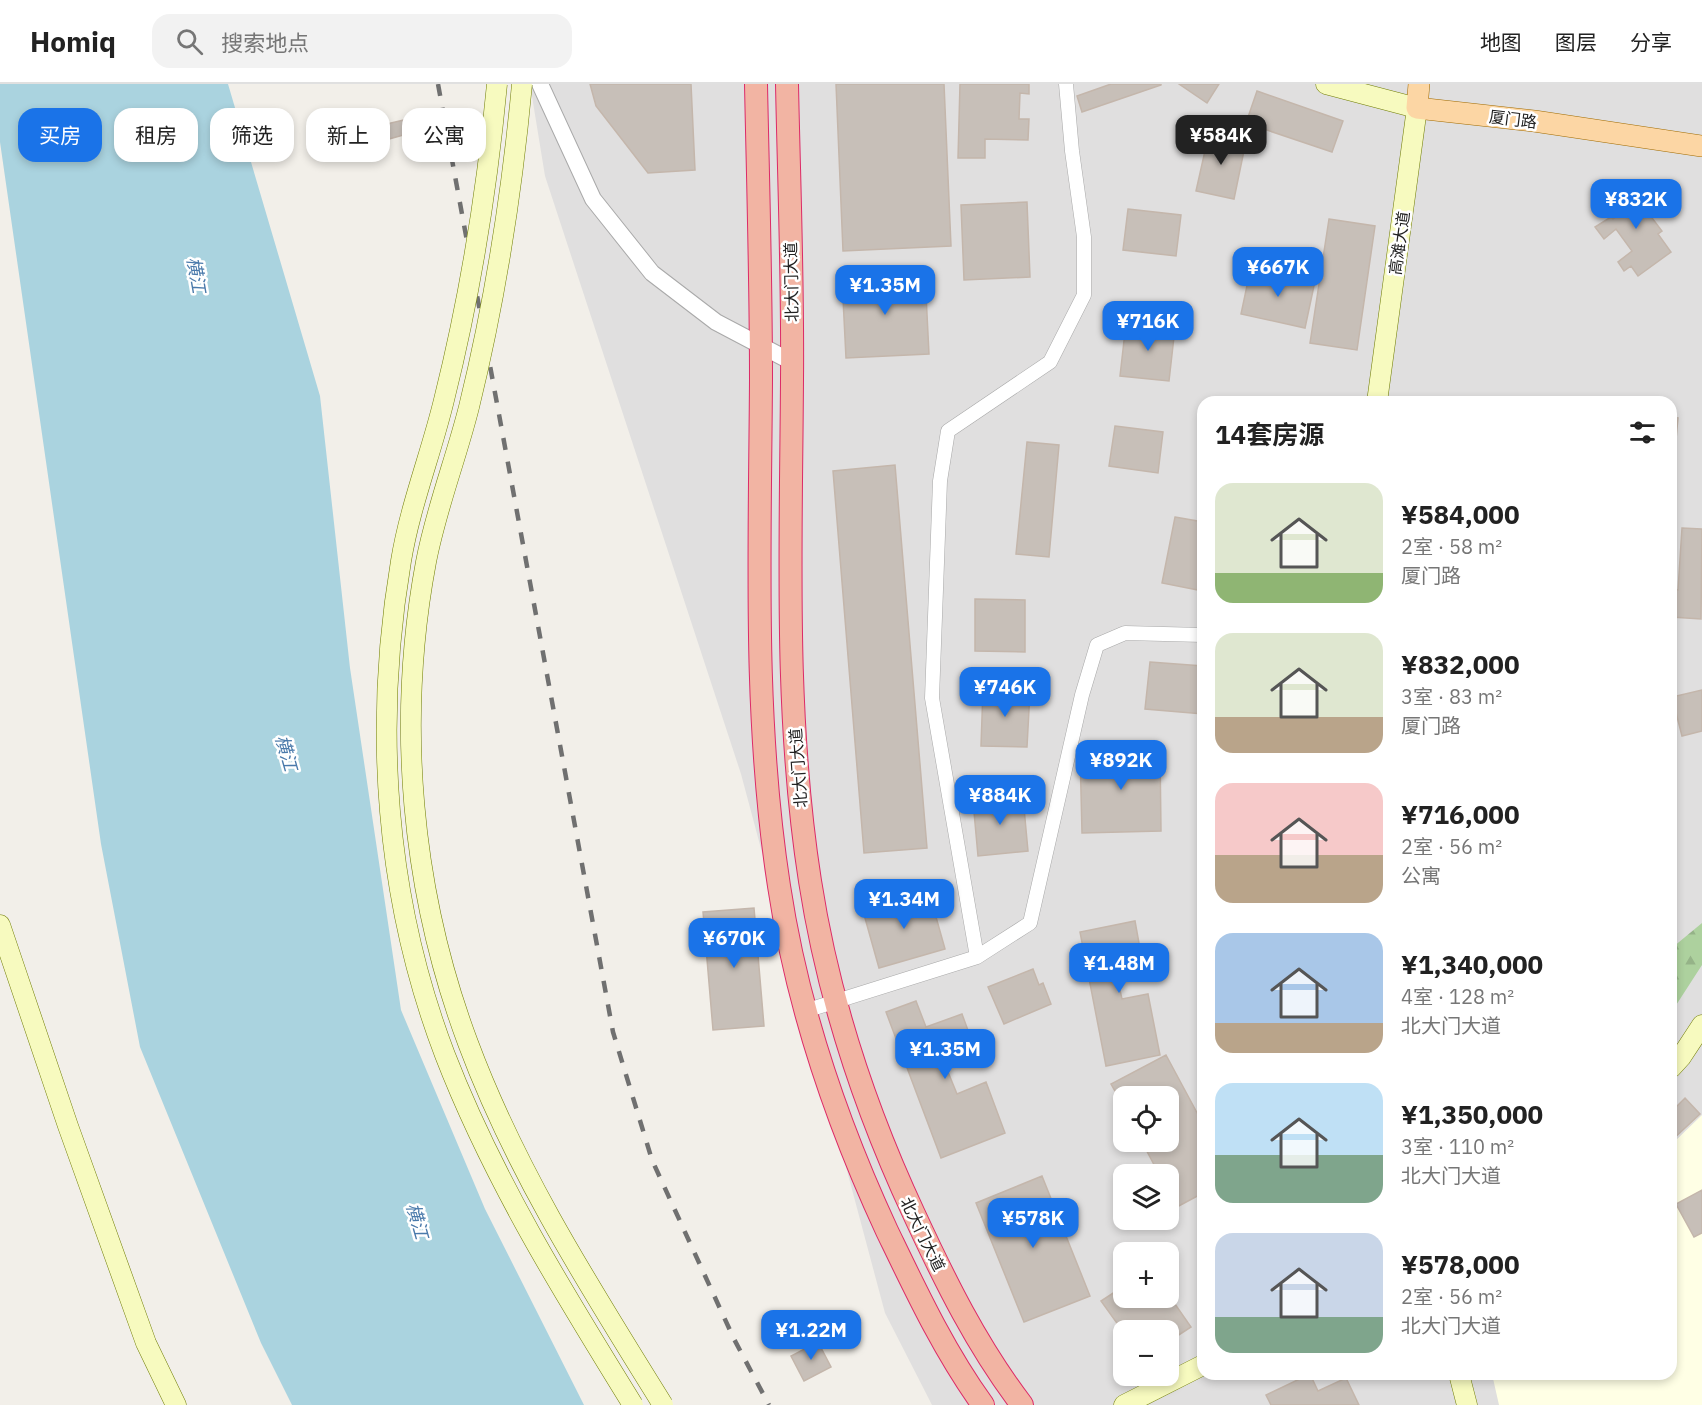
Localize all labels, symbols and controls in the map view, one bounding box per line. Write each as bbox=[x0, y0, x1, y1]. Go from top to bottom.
search box bbox=[152, 14, 572, 68]
text: Homiq bbox=[30, 23, 116, 60]
icon: search bbox=[173, 25, 206, 58]
text: 搜索地点 bbox=[221, 28, 309, 57]
text: 地图 bbox=[1480, 28, 1522, 56]
text: 图层 bbox=[1555, 28, 1597, 56]
text: 分享 bbox=[1630, 28, 1672, 56]
street label: 厦门路 bbox=[1488, 106, 1538, 132]
chip: 买房 bbox=[18, 108, 102, 162]
chip: 租房 bbox=[114, 108, 198, 162]
chip: 筛选 bbox=[210, 108, 294, 162]
chip: 新上 bbox=[306, 108, 390, 162]
chip: 公寓 bbox=[402, 108, 486, 162]
pin: ¥584K bbox=[1179, 115, 1263, 166]
text: ¥584K bbox=[1190, 121, 1252, 148]
pin: ¥832K bbox=[1594, 179, 1678, 230]
text: ¥832K bbox=[1605, 185, 1667, 212]
street label: 高滩大道 bbox=[1385, 210, 1413, 276]
street label: 北大门大道 bbox=[780, 242, 802, 322]
pin: ¥667K bbox=[1236, 247, 1320, 298]
text: ¥667K bbox=[1247, 253, 1309, 280]
water label: 横江 bbox=[182, 255, 211, 297]
pin: ¥1.35M bbox=[836, 265, 934, 316]
text: ¥1.35M bbox=[849, 271, 921, 298]
pin: ¥716K bbox=[1106, 301, 1190, 352]
text: ¥716K bbox=[1117, 307, 1179, 334]
icon: filters bbox=[1626, 416, 1659, 449]
text: 14套房源 bbox=[1215, 417, 1324, 451]
text: ¥584,000 bbox=[1401, 497, 1520, 531]
icon: home bbox=[1263, 507, 1335, 579]
text: 2室 · 58 m² bbox=[1401, 533, 1502, 560]
text: 厦门路 bbox=[1401, 562, 1461, 589]
text: ¥832,000 bbox=[1401, 647, 1520, 681]
icon: home bbox=[1263, 657, 1335, 729]
pin: ¥746K bbox=[963, 667, 1047, 718]
text: ¥746K bbox=[974, 673, 1036, 700]
text: 3室 · 83 m² bbox=[1401, 683, 1502, 710]
text: 厦门路 bbox=[1401, 712, 1461, 739]
street label: 北大门大道 bbox=[785, 727, 811, 809]
water label: 横江 bbox=[270, 732, 303, 775]
pin: ¥892K bbox=[1079, 740, 1163, 791]
text: ¥892K bbox=[1090, 746, 1152, 773]
pin: ¥884K bbox=[958, 775, 1042, 826]
text: ¥884K bbox=[969, 781, 1031, 808]
text: ¥716,000 bbox=[1401, 797, 1520, 831]
icon: home bbox=[1263, 807, 1335, 879]
text: 2室 · 56 m² bbox=[1401, 833, 1502, 860]
text: 公寓 bbox=[1401, 862, 1441, 889]
pin: ¥1.34M bbox=[855, 879, 953, 930]
text: ¥1.34M bbox=[868, 885, 940, 912]
pin: ¥670K bbox=[692, 918, 776, 969]
text: ¥670K bbox=[703, 924, 765, 951]
pin: ¥1.48M bbox=[1070, 943, 1168, 994]
text: ¥1,340,000 bbox=[1401, 947, 1543, 981]
text: ¥1.48M bbox=[1083, 949, 1155, 976]
icon: home bbox=[1263, 957, 1335, 1029]
text: 4室 · 128 m² bbox=[1401, 983, 1514, 1010]
text: 北大门大道 bbox=[1401, 1012, 1501, 1039]
pin: ¥1.35M bbox=[896, 1029, 994, 1080]
text: ¥1.35M bbox=[909, 1035, 981, 1062]
map controls bbox=[1113, 1086, 1179, 1386]
button: locate bbox=[1113, 1086, 1179, 1152]
text: ¥1,350,000 bbox=[1401, 1097, 1543, 1131]
icon: home bbox=[1263, 1107, 1335, 1179]
text: 3室 · 110 m² bbox=[1401, 1133, 1514, 1160]
text: 北大门大道 bbox=[1401, 1162, 1501, 1189]
button: layers bbox=[1113, 1164, 1179, 1230]
street label: 北大门大道 bbox=[896, 1194, 950, 1274]
pin: ¥578K bbox=[991, 1198, 1075, 1249]
water label: 横江 bbox=[401, 1200, 434, 1243]
text: ¥578K bbox=[1002, 1204, 1064, 1231]
button: + bbox=[1113, 1242, 1179, 1308]
text: ¥578,000 bbox=[1401, 1247, 1520, 1281]
icon: home bbox=[1263, 1257, 1335, 1329]
text: 2室 · 56 m² bbox=[1401, 1283, 1502, 1310]
pin: ¥1.22M bbox=[762, 1310, 860, 1361]
text: 北大门大道 bbox=[1401, 1312, 1501, 1339]
text: ¥1.22M bbox=[775, 1316, 847, 1343]
button: − bbox=[1113, 1320, 1179, 1386]

